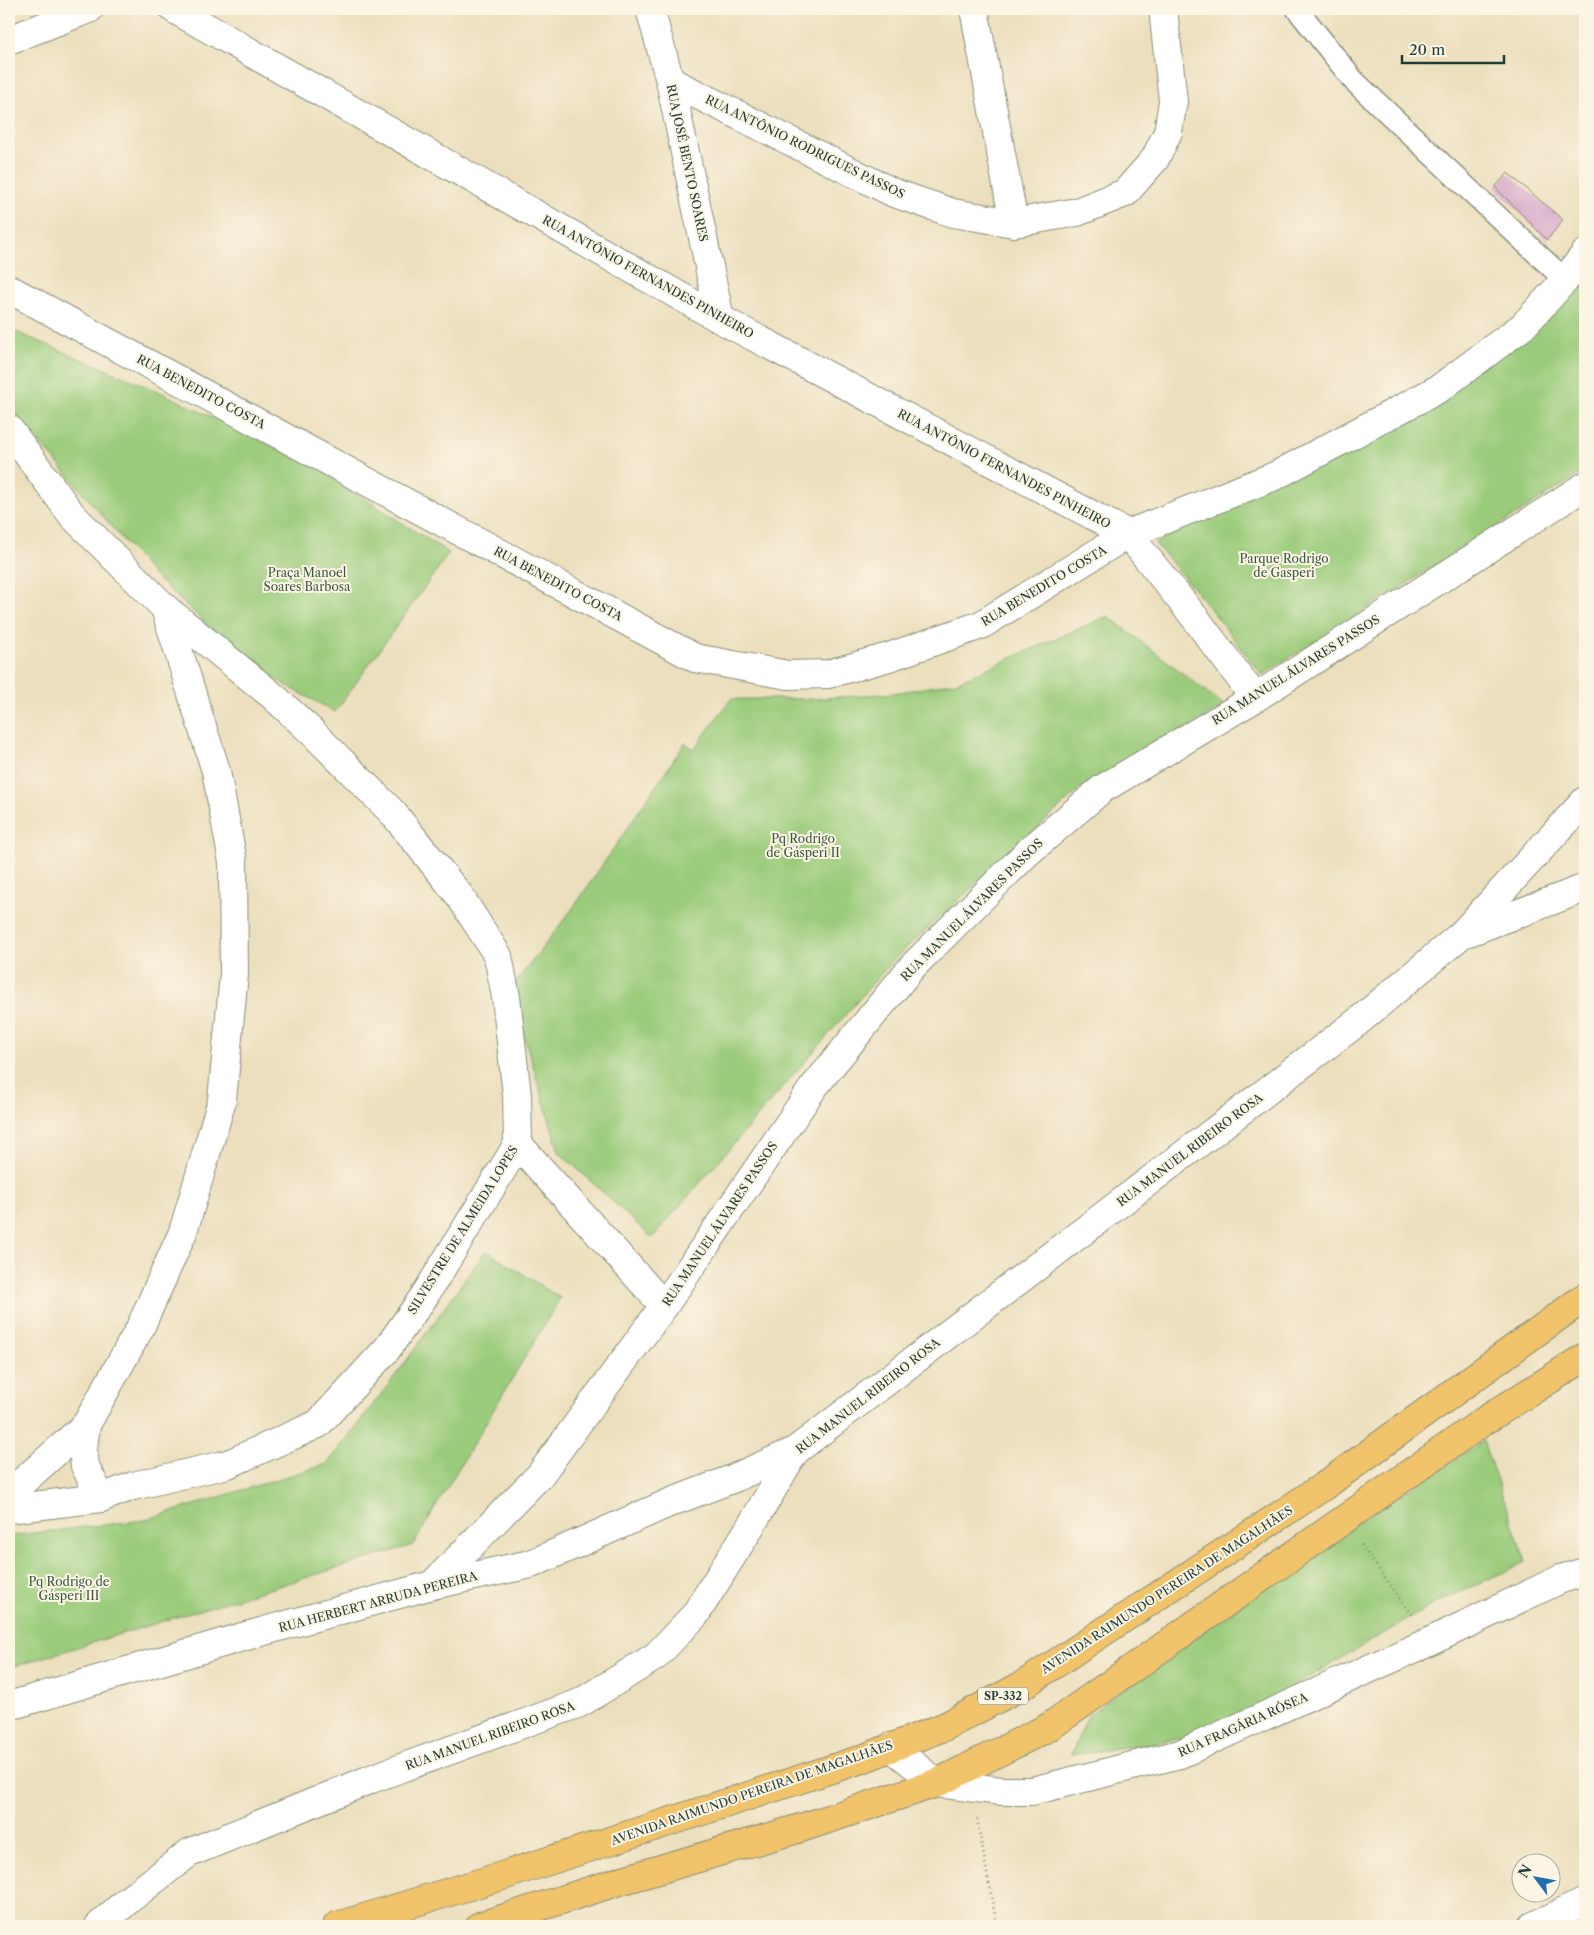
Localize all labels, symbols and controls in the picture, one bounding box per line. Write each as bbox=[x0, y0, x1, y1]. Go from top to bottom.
scale bar bbox=[1402, 32, 1504, 64]
text: 20 m bbox=[1409, 40, 1445, 59]
street label: RUA JOSÉ BENTO SOARES bbox=[663, 83, 712, 243]
street label: RUA ANTÔNIO RODRIGUES PASSOS bbox=[703, 91, 908, 202]
street label: RUA ANTÔNIO FERNANDES PINHEIRO bbox=[540, 211, 757, 341]
street label: RUA BENEDITO COSTA bbox=[134, 351, 269, 432]
street label: RUA ANTÔNIO FERNANDES PINHEIRO bbox=[895, 405, 1114, 531]
street label: RUA BENEDITO COSTA bbox=[978, 542, 1110, 629]
street label: RUA BENEDITO COSTA bbox=[491, 543, 626, 624]
park label: Parque Rodrigo de Gasperi bbox=[1239, 551, 1329, 580]
park label: Praça Manoel Soares Barbosa bbox=[264, 565, 351, 594]
street label: RUA MANUEL ÁLVARES PASSOS bbox=[1208, 611, 1383, 728]
park label: Pq Rodrigo de Gásperi II bbox=[766, 831, 840, 860]
street label: RUA MANUEL ÁLVARES PASSOS bbox=[897, 835, 1046, 984]
street label: RUA MANUEL RIBEIRO ROSA bbox=[1114, 1089, 1267, 1209]
street label: RUA MANUEL ÁLVARES PASSOS bbox=[658, 1138, 780, 1309]
street label: SILVESTRE DE ALMEIDA LOPES bbox=[404, 1143, 521, 1317]
street label: RUA MANUEL RIBEIRO ROSA bbox=[793, 1334, 944, 1457]
street label: AVENIDA RAIMUNDO PEREIRA DE MAGALHÃES bbox=[1037, 1501, 1295, 1677]
street label: RUA HERBERT ARRUDA PEREIRA bbox=[277, 1567, 480, 1635]
park label: Pq Rodrigo de Gásperi III bbox=[29, 1574, 110, 1603]
road number: SP-332 bbox=[978, 1688, 1028, 1704]
street label: RUA FRAGÁRIA RÓSEA bbox=[1175, 1688, 1311, 1760]
street label: RUA MANUEL RIBEIRO ROSA bbox=[403, 1697, 578, 1773]
street label: AVENIDA RAIMUNDO PEREIRA DE MAGALHÃES bbox=[608, 1736, 895, 1848]
north arrow bbox=[1512, 1852, 1562, 1902]
text: N bbox=[1514, 1861, 1536, 1881]

